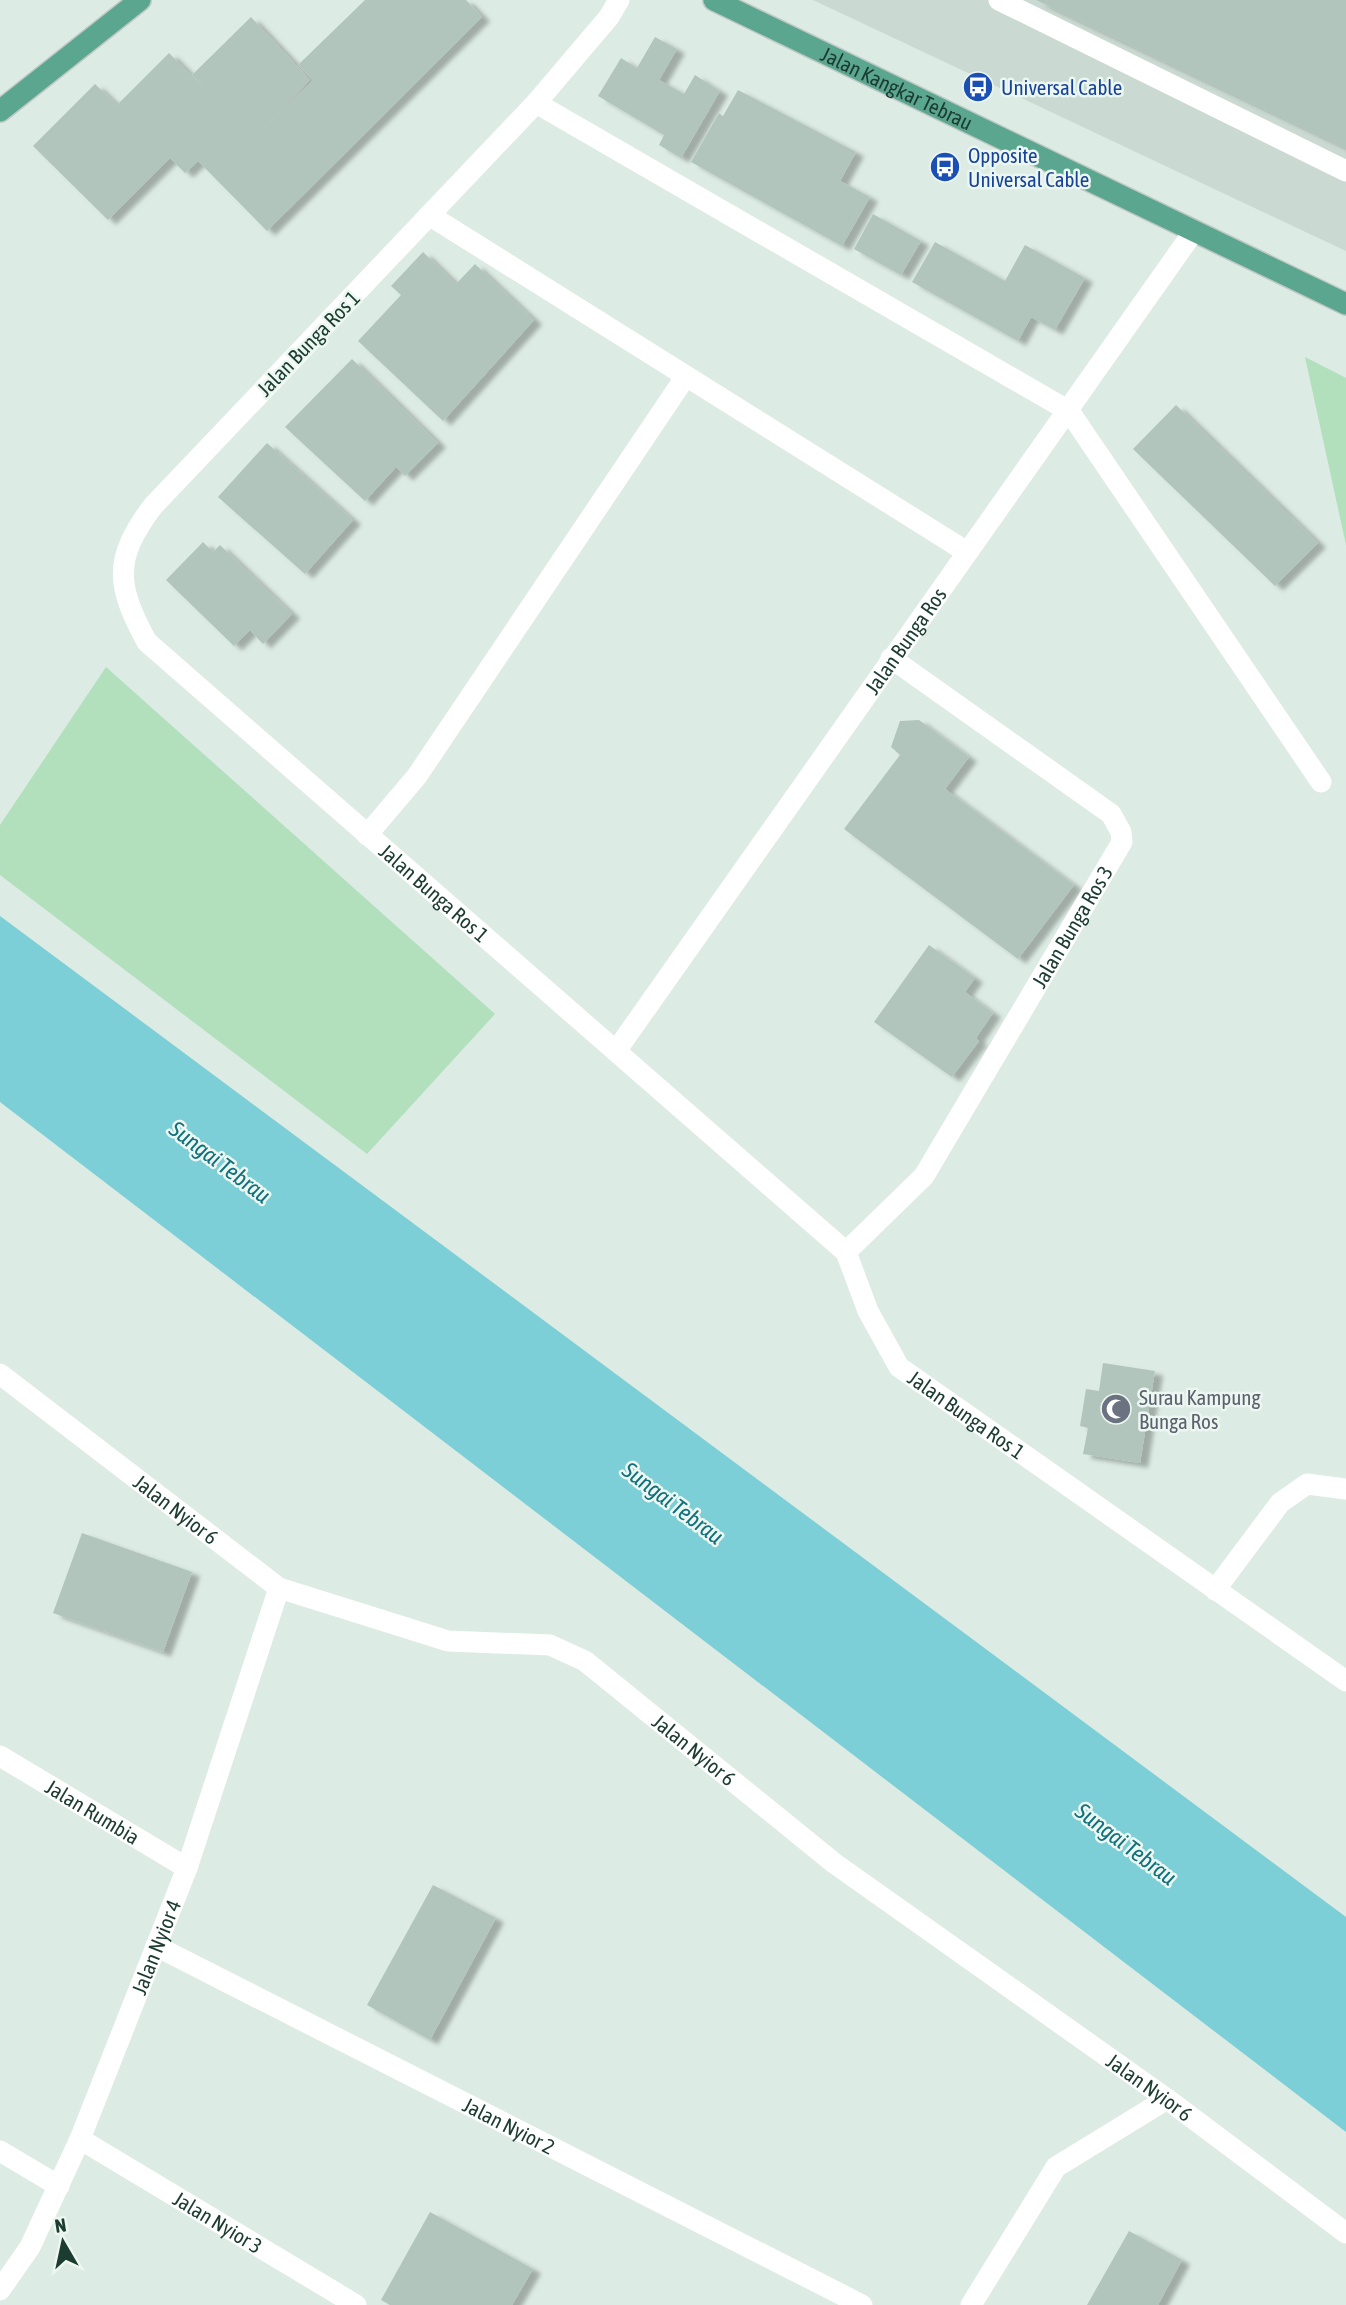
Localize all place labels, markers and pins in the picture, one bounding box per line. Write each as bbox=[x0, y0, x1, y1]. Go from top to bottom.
bus stop icon: Universal Cable bbox=[961, 70, 995, 104]
place label: Universal Cable bbox=[1001, 75, 1122, 99]
place label: Opposite Universal Cable bbox=[968, 143, 1089, 191]
bus stop icon: Opposite Universal Cable bbox=[928, 150, 962, 184]
place label: Surau Kampung Bunga Ros bbox=[1139, 1385, 1261, 1433]
mosque icon: Surau Kampung Bunga Ros bbox=[1099, 1392, 1133, 1426]

